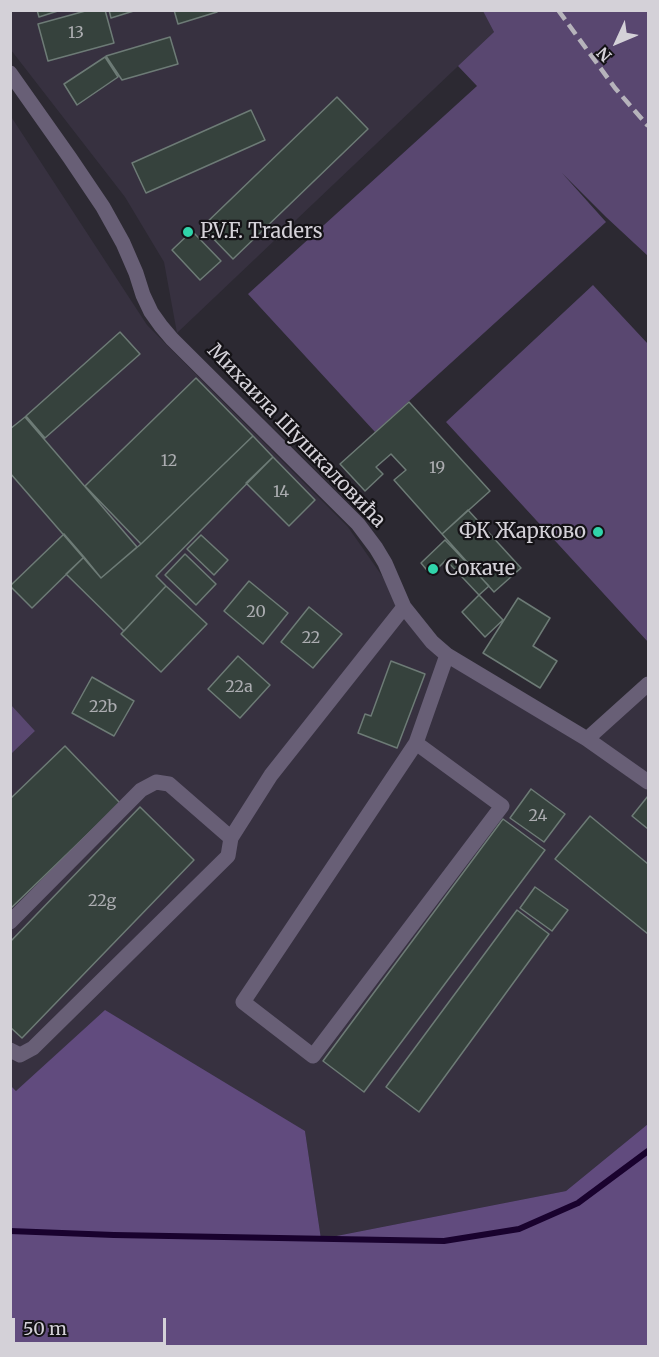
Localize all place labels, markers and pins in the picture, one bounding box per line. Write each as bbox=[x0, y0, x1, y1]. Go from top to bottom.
place label: P.V.F. Traders bbox=[200, 220, 323, 244]
marker: P.V.F. Traders bbox=[181, 225, 195, 239]
place label: ФК Жарково bbox=[459, 520, 586, 544]
marker: ФК Жарково bbox=[591, 525, 605, 539]
place label: Сокаче bbox=[445, 557, 515, 581]
marker: Сокаче bbox=[426, 562, 440, 576]

